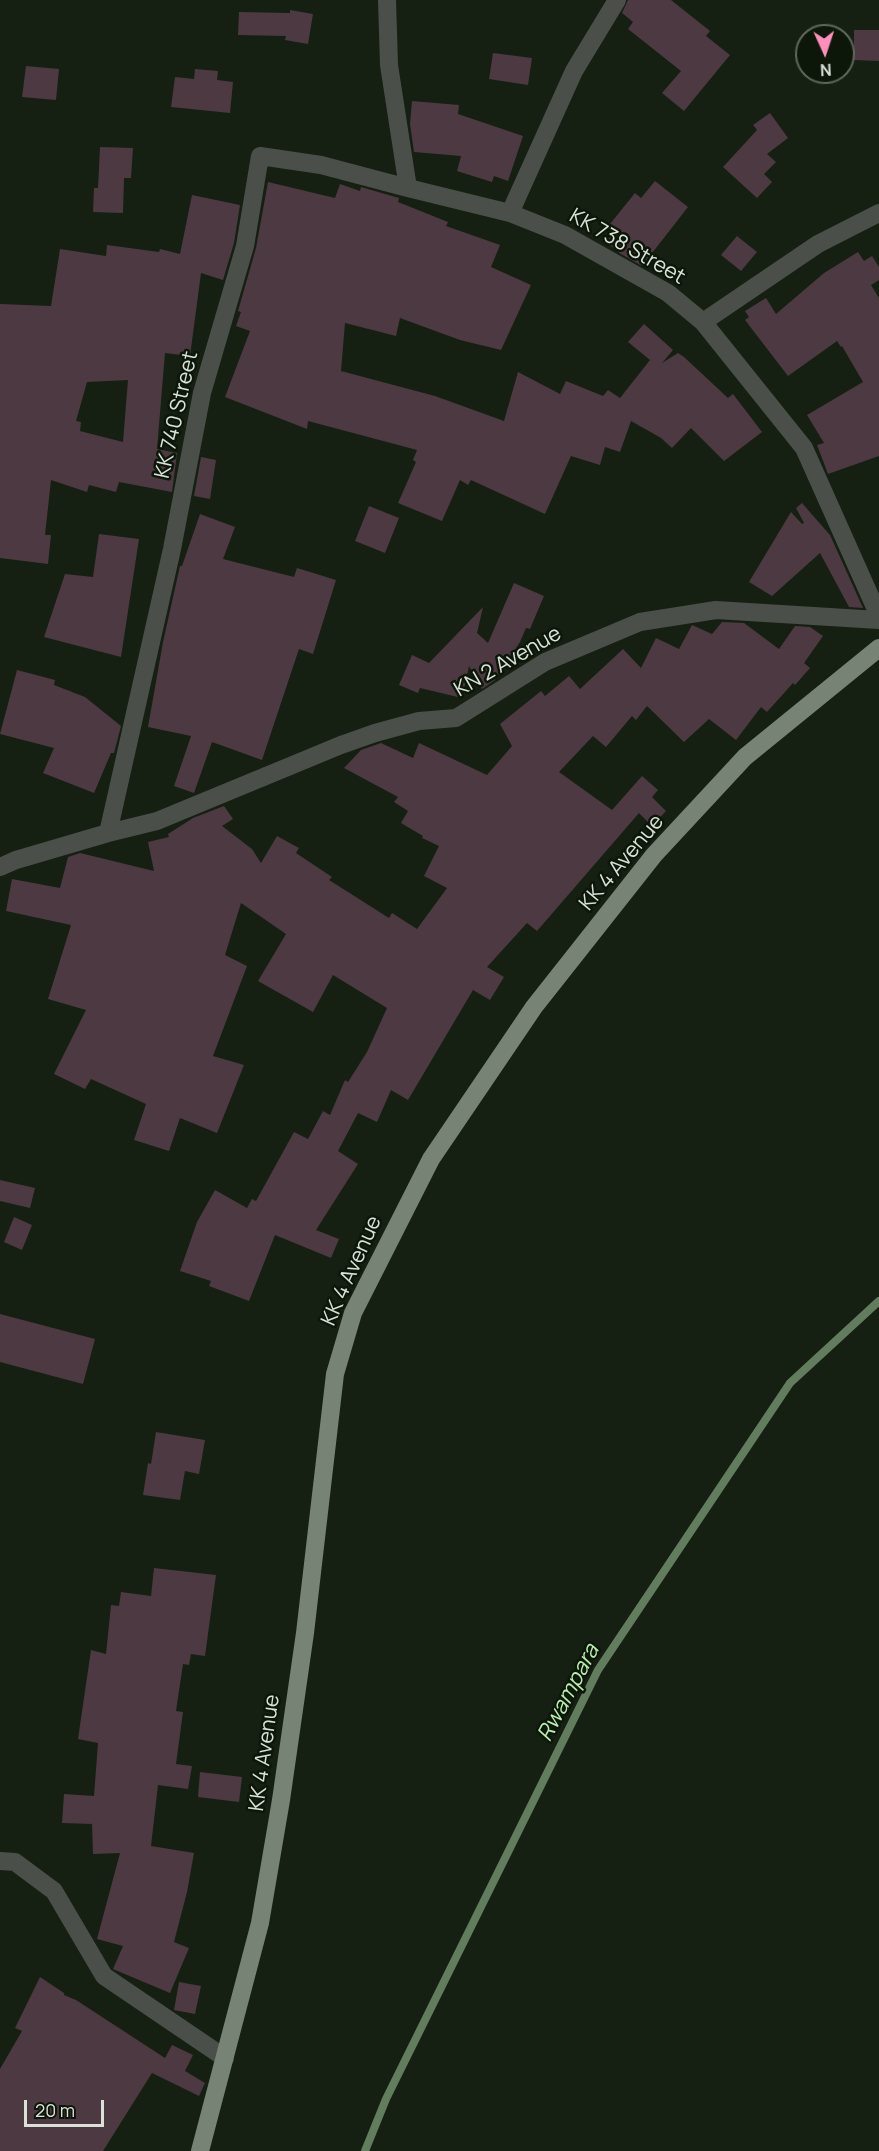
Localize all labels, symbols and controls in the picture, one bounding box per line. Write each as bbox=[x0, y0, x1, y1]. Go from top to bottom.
north arrow bbox=[795, 24, 855, 84]
text: N bbox=[820, 59, 832, 81]
street label: KK 738 Street bbox=[565, 204, 689, 290]
street label: KK 740 Street bbox=[150, 349, 204, 481]
street label: KN 2 Avenue bbox=[450, 621, 566, 703]
street label: KK 4 Avenue bbox=[575, 810, 669, 916]
street label: KK 4 Avenue bbox=[317, 1212, 387, 1330]
water label: Rwampara bbox=[532, 1640, 606, 1746]
street label: KK 4 Avenue bbox=[244, 1693, 286, 1813]
scale bar bbox=[27, 2088, 106, 2126]
text: 20 m bbox=[35, 2098, 75, 2122]

